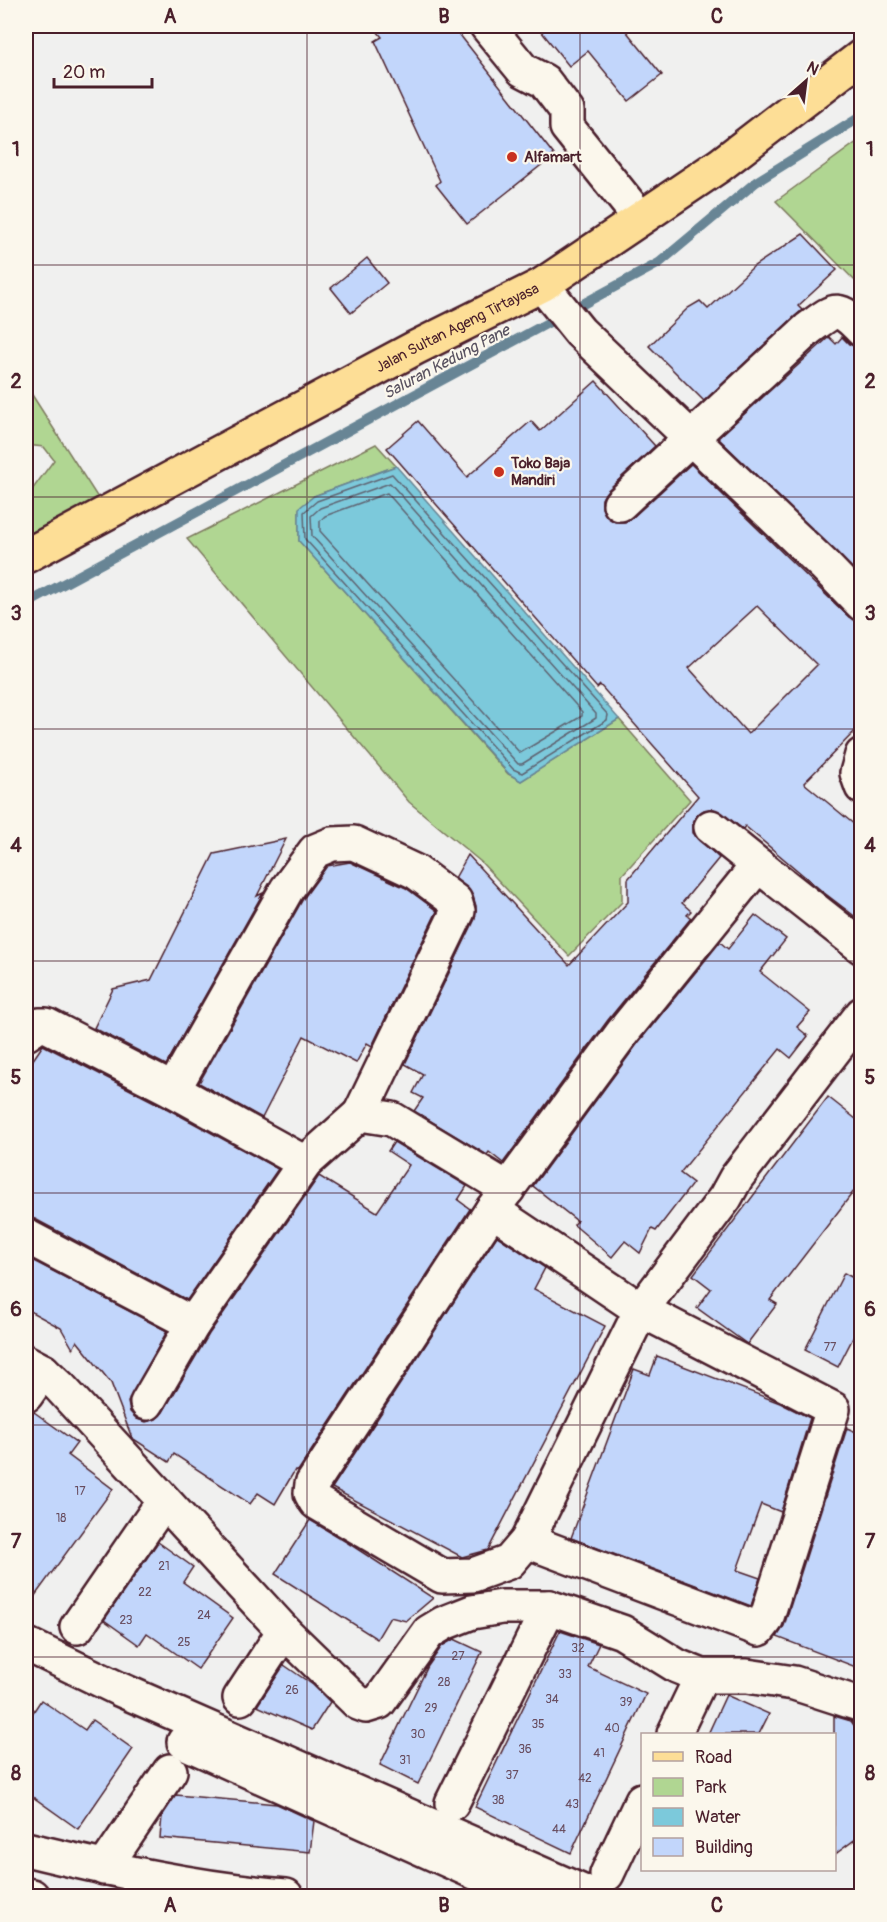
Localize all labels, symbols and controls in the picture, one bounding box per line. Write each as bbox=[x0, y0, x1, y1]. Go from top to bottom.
text: A bbox=[164, 4, 177, 29]
text: B bbox=[438, 4, 450, 29]
text: C bbox=[711, 4, 723, 29]
scale bar bbox=[54, 51, 152, 89]
north arrow bbox=[776, 51, 836, 111]
text: N bbox=[803, 57, 822, 80]
text: 20 m bbox=[63, 61, 105, 84]
text: 1 bbox=[12, 137, 20, 162]
text: 1 bbox=[866, 137, 874, 162]
place label: Alfamart bbox=[524, 148, 582, 167]
marker: Alfamart bbox=[505, 150, 519, 164]
street label: Jalan Sultan Ageng Tirtayasa bbox=[373, 279, 542, 377]
water label: Saluran Kedung Pane bbox=[380, 319, 515, 404]
text: 2 bbox=[10, 369, 22, 394]
text: 2 bbox=[864, 369, 876, 394]
place label: Toko Baja Mandiri bbox=[510, 454, 570, 490]
marker: Toko Baja Mandiri bbox=[492, 465, 506, 479]
text: 3 bbox=[10, 601, 22, 626]
text: 3 bbox=[864, 601, 876, 626]
text: 4 bbox=[10, 833, 22, 858]
text: 4 bbox=[864, 833, 876, 858]
text: 5 bbox=[11, 1065, 22, 1090]
text: 5 bbox=[865, 1065, 876, 1090]
text: 6 bbox=[10, 1297, 22, 1322]
text: 6 bbox=[864, 1297, 876, 1322]
house number: 77 bbox=[824, 1340, 837, 1355]
house number: 17 bbox=[74, 1484, 86, 1499]
house number: 18 bbox=[56, 1511, 66, 1526]
text: 7 bbox=[11, 1529, 22, 1554]
text: 7 bbox=[865, 1529, 876, 1554]
house number: 21 bbox=[158, 1559, 170, 1574]
house number: 22 bbox=[138, 1585, 152, 1600]
house number: 24 bbox=[197, 1608, 211, 1623]
house number: 23 bbox=[119, 1613, 133, 1628]
house number: 25 bbox=[177, 1635, 191, 1650]
house number: 32 bbox=[571, 1641, 585, 1656]
house number: 27 bbox=[451, 1649, 465, 1664]
house number: 33 bbox=[558, 1667, 572, 1682]
house number: 28 bbox=[438, 1675, 450, 1690]
house number: 26 bbox=[285, 1683, 299, 1698]
house number: 34 bbox=[545, 1692, 559, 1707]
house number: 39 bbox=[620, 1695, 632, 1710]
house number: 29 bbox=[425, 1701, 437, 1716]
house number: 35 bbox=[531, 1717, 545, 1732]
house number: 40 bbox=[604, 1721, 620, 1736]
house number: 30 bbox=[411, 1727, 425, 1742]
legend bbox=[641, 1733, 836, 1871]
house number: 36 bbox=[518, 1742, 532, 1757]
house number: 41 bbox=[593, 1746, 605, 1761]
text: Road bbox=[695, 1746, 732, 1769]
house number: 31 bbox=[399, 1753, 411, 1768]
text: 8 bbox=[11, 1761, 21, 1786]
text: 8 bbox=[865, 1761, 875, 1786]
house number: 37 bbox=[505, 1768, 519, 1783]
house number: 42 bbox=[578, 1771, 592, 1786]
text: Park bbox=[695, 1776, 727, 1799]
house number: 38 bbox=[492, 1793, 504, 1808]
house number: 43 bbox=[565, 1797, 579, 1812]
text: Water bbox=[695, 1806, 741, 1829]
house number: 44 bbox=[552, 1822, 566, 1837]
text: Building bbox=[695, 1836, 753, 1859]
text: A bbox=[164, 1893, 177, 1918]
text: B bbox=[438, 1893, 450, 1918]
text: C bbox=[711, 1893, 723, 1918]

